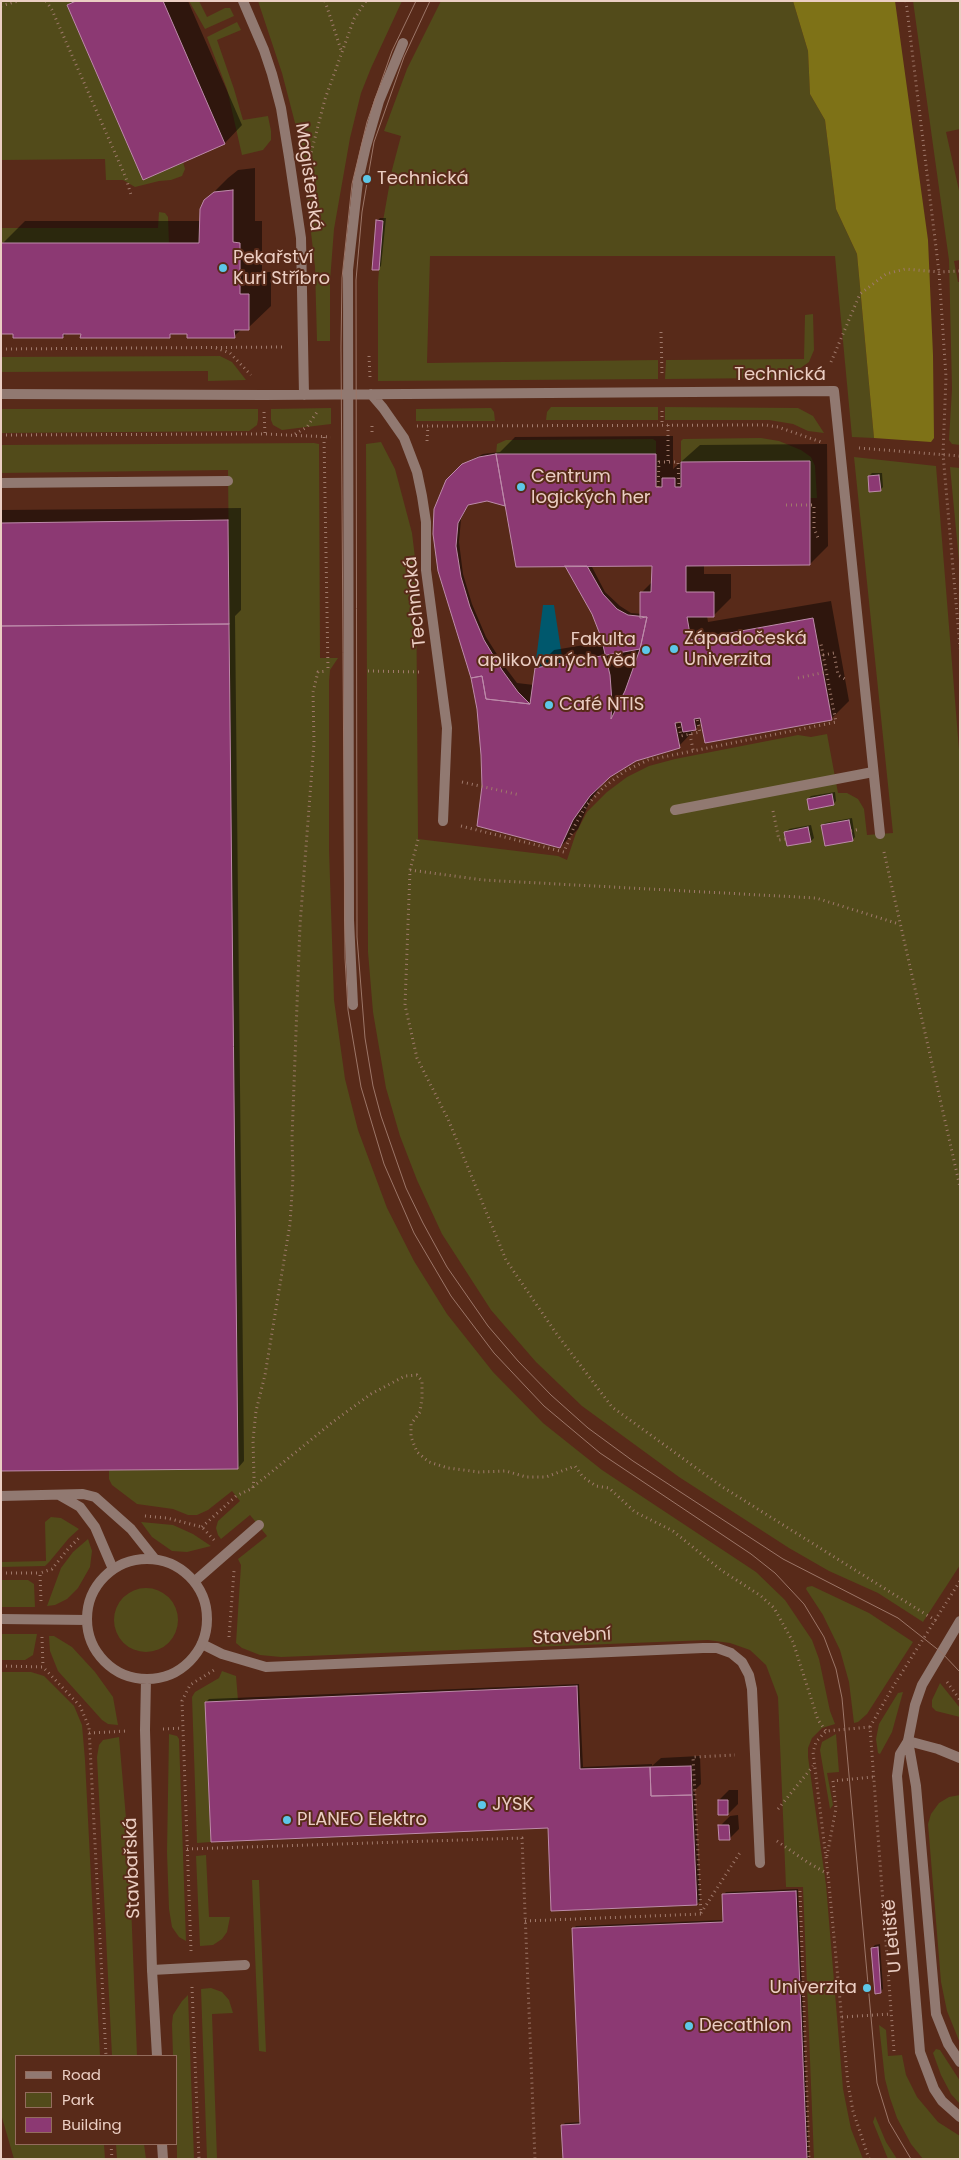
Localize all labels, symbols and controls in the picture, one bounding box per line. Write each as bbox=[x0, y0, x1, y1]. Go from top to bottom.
street label: Magisterská bbox=[290, 122, 326, 232]
place label: Technická bbox=[377, 168, 469, 190]
marker: Technická bbox=[361, 173, 373, 185]
place label: Pekařství Kuri Stříbro bbox=[233, 247, 330, 290]
marker: Pekařství Kuri Stříbro bbox=[217, 262, 229, 274]
street label: Technická bbox=[734, 364, 826, 386]
place label: Centrum logických her bbox=[531, 466, 651, 508]
marker: Centrum logických her bbox=[515, 481, 527, 493]
street label: Technická bbox=[400, 555, 432, 649]
place label: Západočeská Univerzita bbox=[684, 628, 807, 670]
place label: Fakulta aplikovaných věd bbox=[477, 629, 636, 672]
marker: Západočeská Univerzita bbox=[668, 643, 680, 655]
marker: Fakulta aplikovaných věd bbox=[640, 644, 652, 656]
place label: Café NTIS bbox=[559, 694, 644, 716]
marker: Café NTIS bbox=[543, 699, 555, 711]
street label: Stavební bbox=[532, 1624, 612, 1650]
place label: JYSK bbox=[492, 1794, 533, 1816]
marker: JYSK bbox=[476, 1799, 488, 1811]
place label: PLANEO Elektro bbox=[297, 1809, 427, 1831]
marker: PLANEO Elektro bbox=[281, 1814, 293, 1826]
street label: Stavbařská bbox=[120, 1817, 146, 1919]
street label: U Letiště bbox=[879, 1898, 907, 1974]
place label: Univerzita bbox=[770, 1977, 857, 1999]
marker: Univerzita bbox=[861, 1982, 873, 1994]
place label: Decathlon bbox=[699, 2015, 792, 2037]
marker: Decathlon bbox=[683, 2020, 695, 2032]
legend bbox=[15, 2055, 178, 2145]
text: Road bbox=[62, 2064, 101, 2085]
text: Park bbox=[62, 2089, 94, 2110]
text: Building bbox=[62, 2114, 122, 2135]

